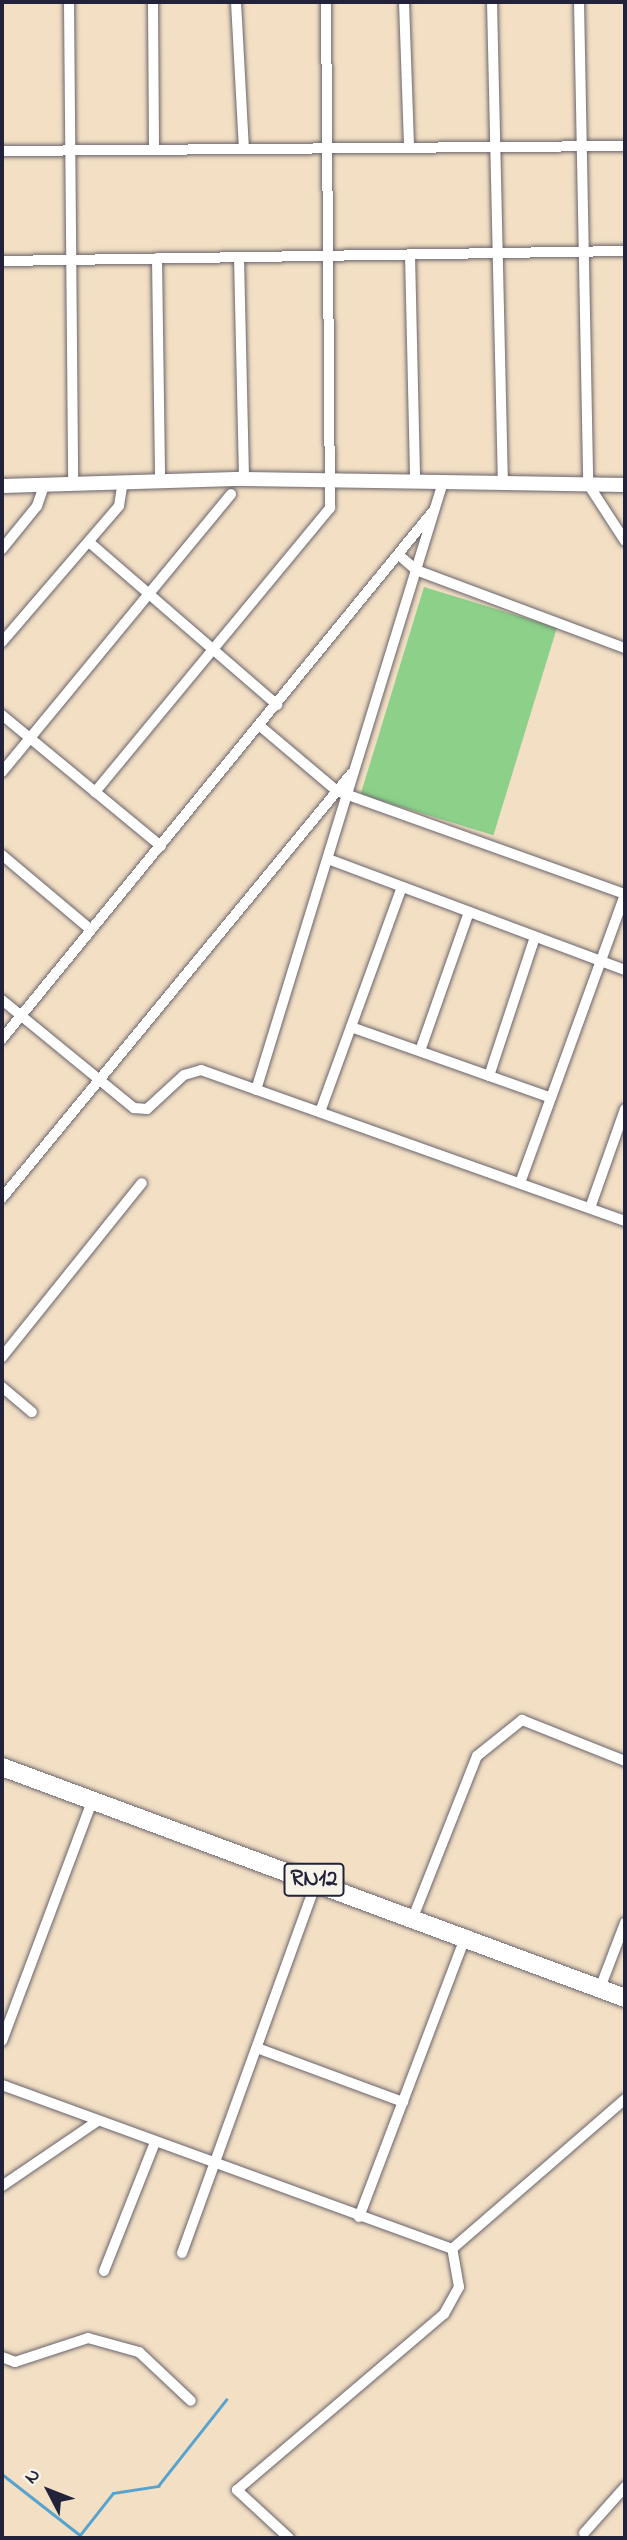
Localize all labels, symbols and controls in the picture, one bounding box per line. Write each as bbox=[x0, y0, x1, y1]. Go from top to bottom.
road number: RN12 bbox=[282, 1860, 346, 1899]
north arrow bbox=[14, 2456, 84, 2526]
text: N bbox=[19, 2463, 47, 2490]

